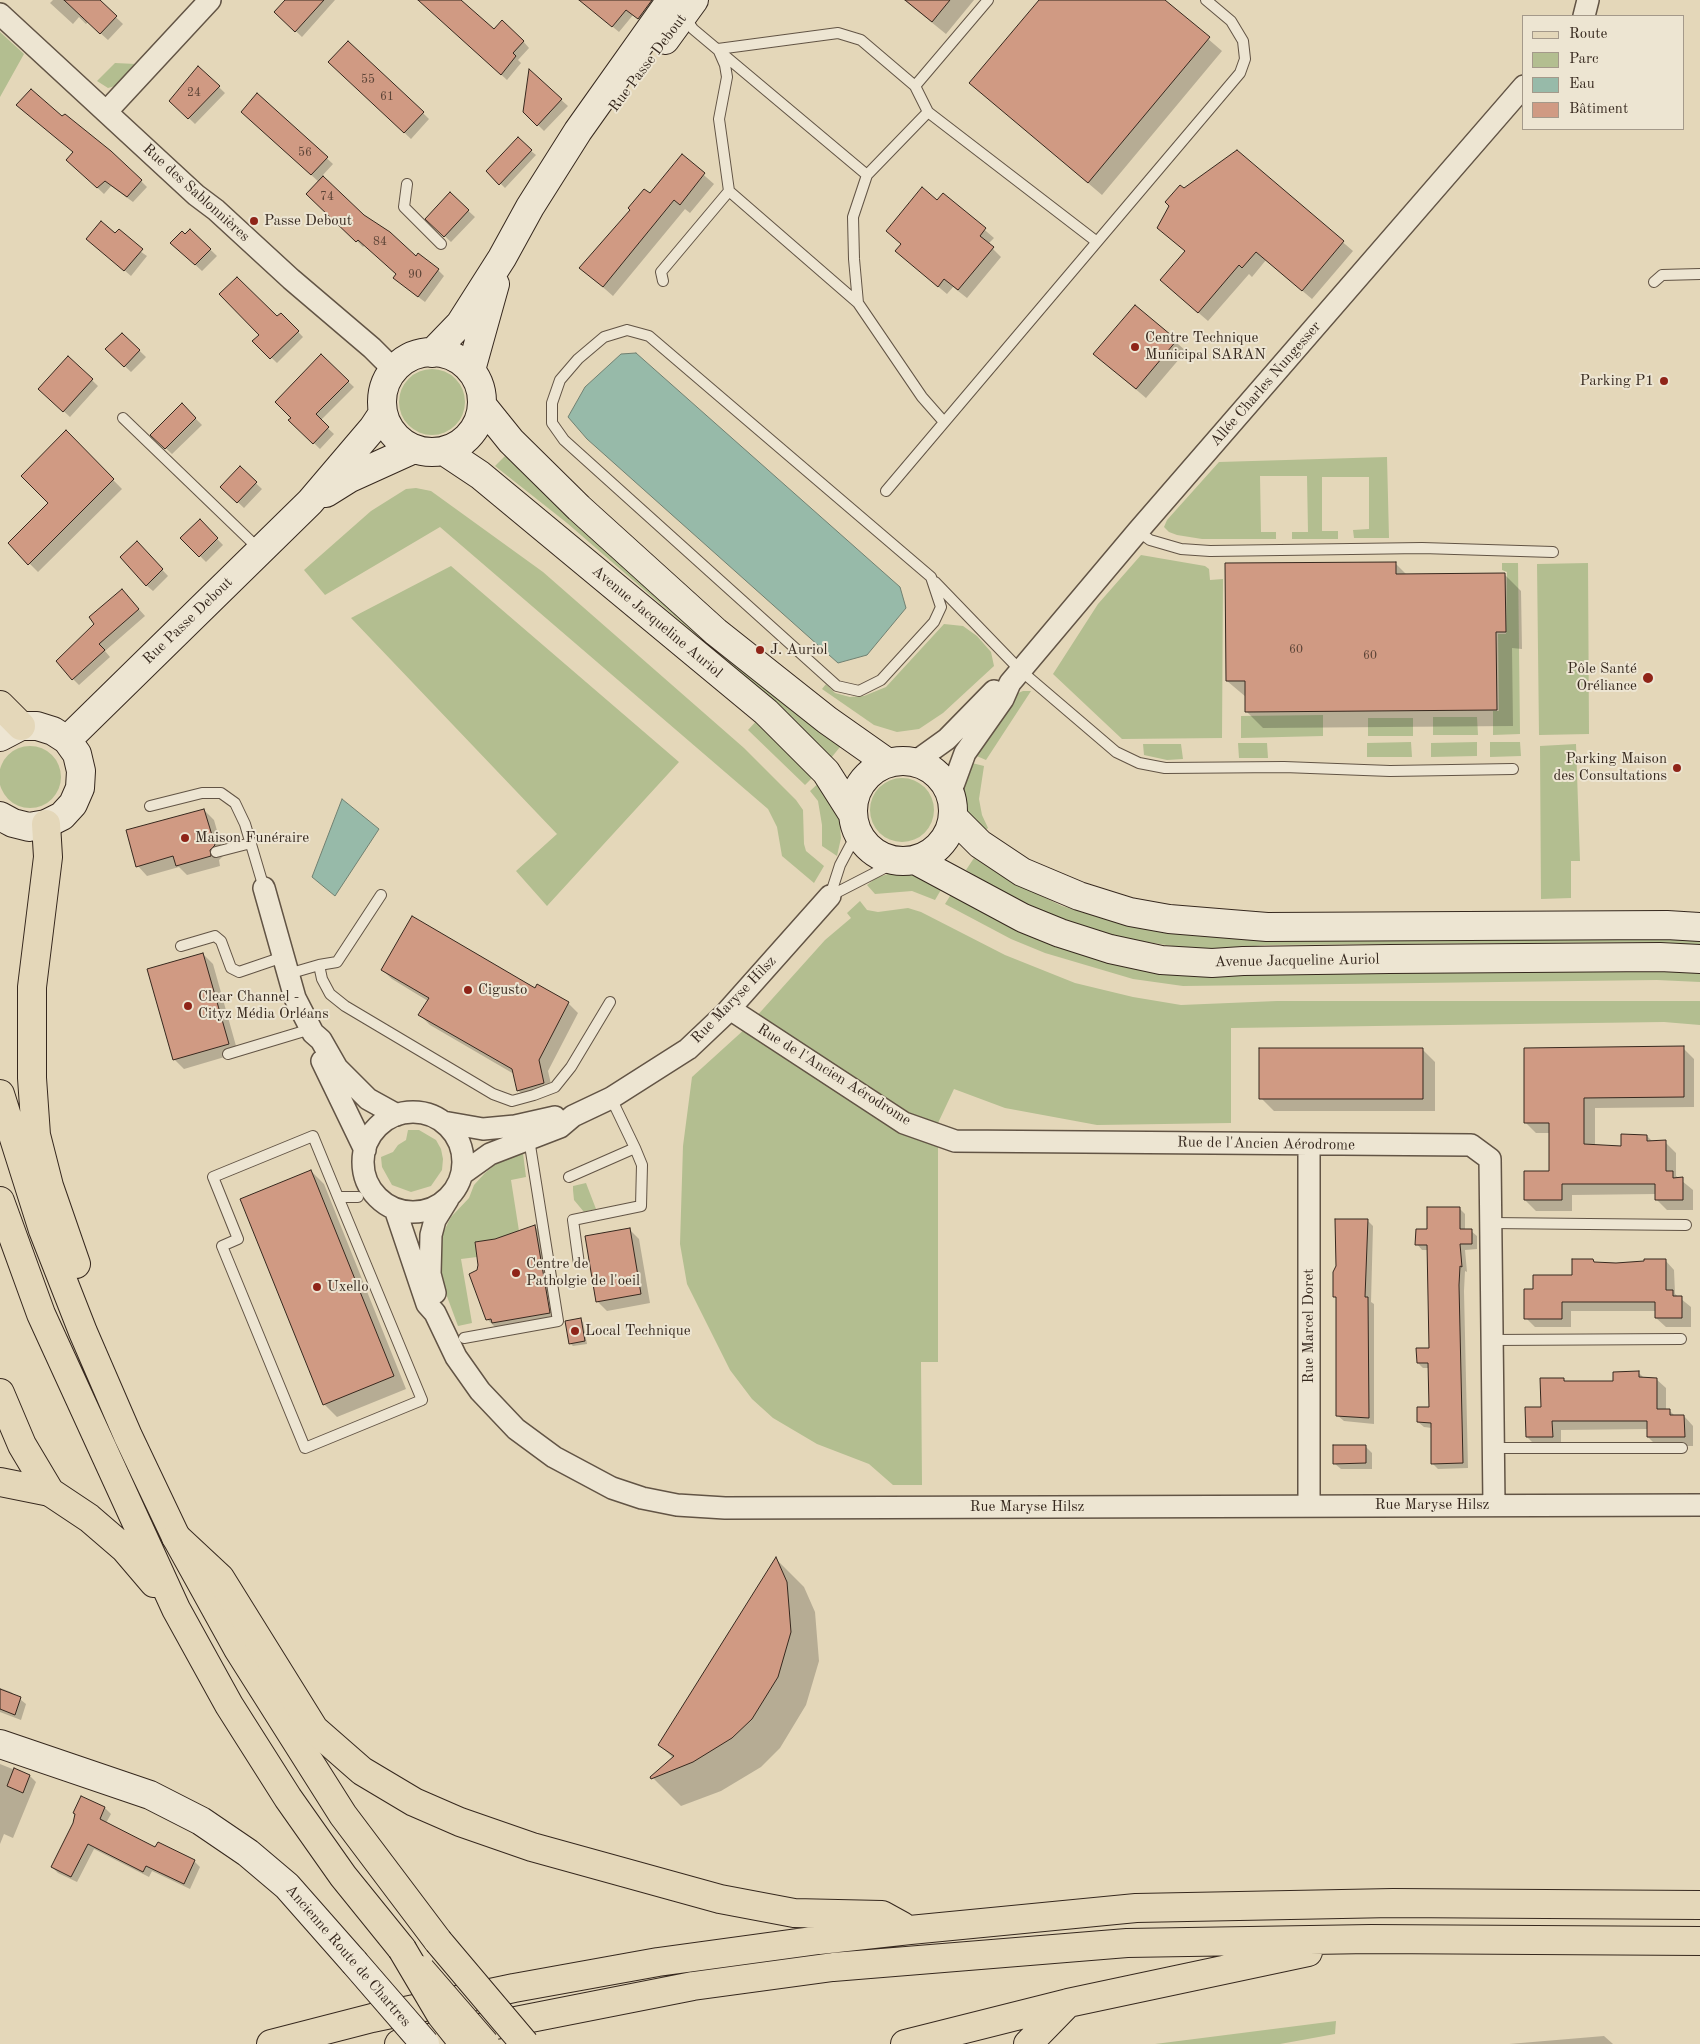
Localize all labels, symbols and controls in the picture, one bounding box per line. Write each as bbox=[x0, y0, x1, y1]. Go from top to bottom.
street label: Rue Passe Debout bbox=[605, 11, 691, 115]
legend bbox=[1522, 15, 1685, 130]
text: Route bbox=[1569, 27, 1607, 42]
text: Parc bbox=[1569, 52, 1599, 67]
house number: 55 bbox=[361, 73, 375, 87]
text: Eau bbox=[1569, 77, 1595, 92]
house number: 24 bbox=[187, 86, 201, 100]
house number: 61 bbox=[380, 90, 394, 104]
text: Bâtiment bbox=[1569, 102, 1628, 117]
street label: Rue des Sablonnières bbox=[139, 140, 253, 246]
house number: 56 bbox=[298, 146, 312, 160]
house number: 74 bbox=[320, 190, 334, 204]
place label: Passe Debout bbox=[264, 212, 352, 230]
marker: Passe Debout bbox=[248, 215, 260, 227]
house number: 84 bbox=[373, 235, 387, 249]
house number: 90 bbox=[408, 268, 422, 282]
street label: Allée Charles Nungesser bbox=[1207, 318, 1325, 450]
place label: Centre Technique Municipal SARAN bbox=[1145, 329, 1266, 364]
marker: Centre Technique Municipal SARAN bbox=[1129, 341, 1141, 353]
place label: Parking P1 bbox=[1580, 372, 1654, 390]
marker: Parking P1 bbox=[1658, 375, 1670, 387]
street label: Avenue Jacqueline Auriol bbox=[588, 562, 726, 682]
street label: Rue Passe Debout bbox=[139, 574, 237, 668]
place label: J. Auriol bbox=[770, 641, 828, 659]
house number: 60 bbox=[1289, 643, 1303, 657]
marker: J. Auriol bbox=[754, 644, 766, 656]
house number: 60 bbox=[1363, 649, 1377, 663]
place label: Pôle Santé Oréliance bbox=[1567, 660, 1637, 695]
marker: Pôle Santé Oréliance bbox=[1641, 671, 1655, 685]
place label: Parking Maison des Consultations bbox=[1553, 750, 1667, 785]
marker: Parking Maison des Consultations bbox=[1671, 762, 1683, 774]
place label: Maison Funéraire bbox=[195, 829, 309, 847]
marker: Maison Funéraire bbox=[179, 832, 191, 844]
street label: Avenue Jacqueline Auriol bbox=[1214, 951, 1380, 971]
street label: Rue Maryse Hilsz bbox=[688, 953, 780, 1047]
place label: Cigusto bbox=[478, 981, 527, 999]
marker: Cigusto bbox=[462, 984, 474, 996]
place label: Clear Channel - Cityz Média Orléans bbox=[198, 988, 329, 1023]
marker: Clear Channel - Cityz Média Orléans bbox=[182, 1000, 194, 1012]
street label: Rue de l'Ancien Aérodrome bbox=[754, 1020, 914, 1130]
street label: Rue de l'Ancien Aérodrome bbox=[1177, 1133, 1355, 1155]
place label: Centre de Patholgie de l'oeil bbox=[526, 1255, 640, 1290]
marker: Centre de Patholgie de l'oeil bbox=[510, 1267, 522, 1279]
street label: Rue Marcel Doret bbox=[1300, 1268, 1318, 1384]
place label: Uxello bbox=[327, 1278, 369, 1296]
marker: Uxello bbox=[311, 1281, 323, 1293]
place label: Local Technique bbox=[585, 1322, 691, 1340]
marker: Local Technique bbox=[569, 1325, 581, 1337]
street label: Rue Maryse Hilsz bbox=[1375, 1496, 1489, 1514]
street label: Rue Maryse Hilsz bbox=[970, 1498, 1084, 1516]
street label: Ancienne Route de Chartres bbox=[281, 1881, 415, 2031]

